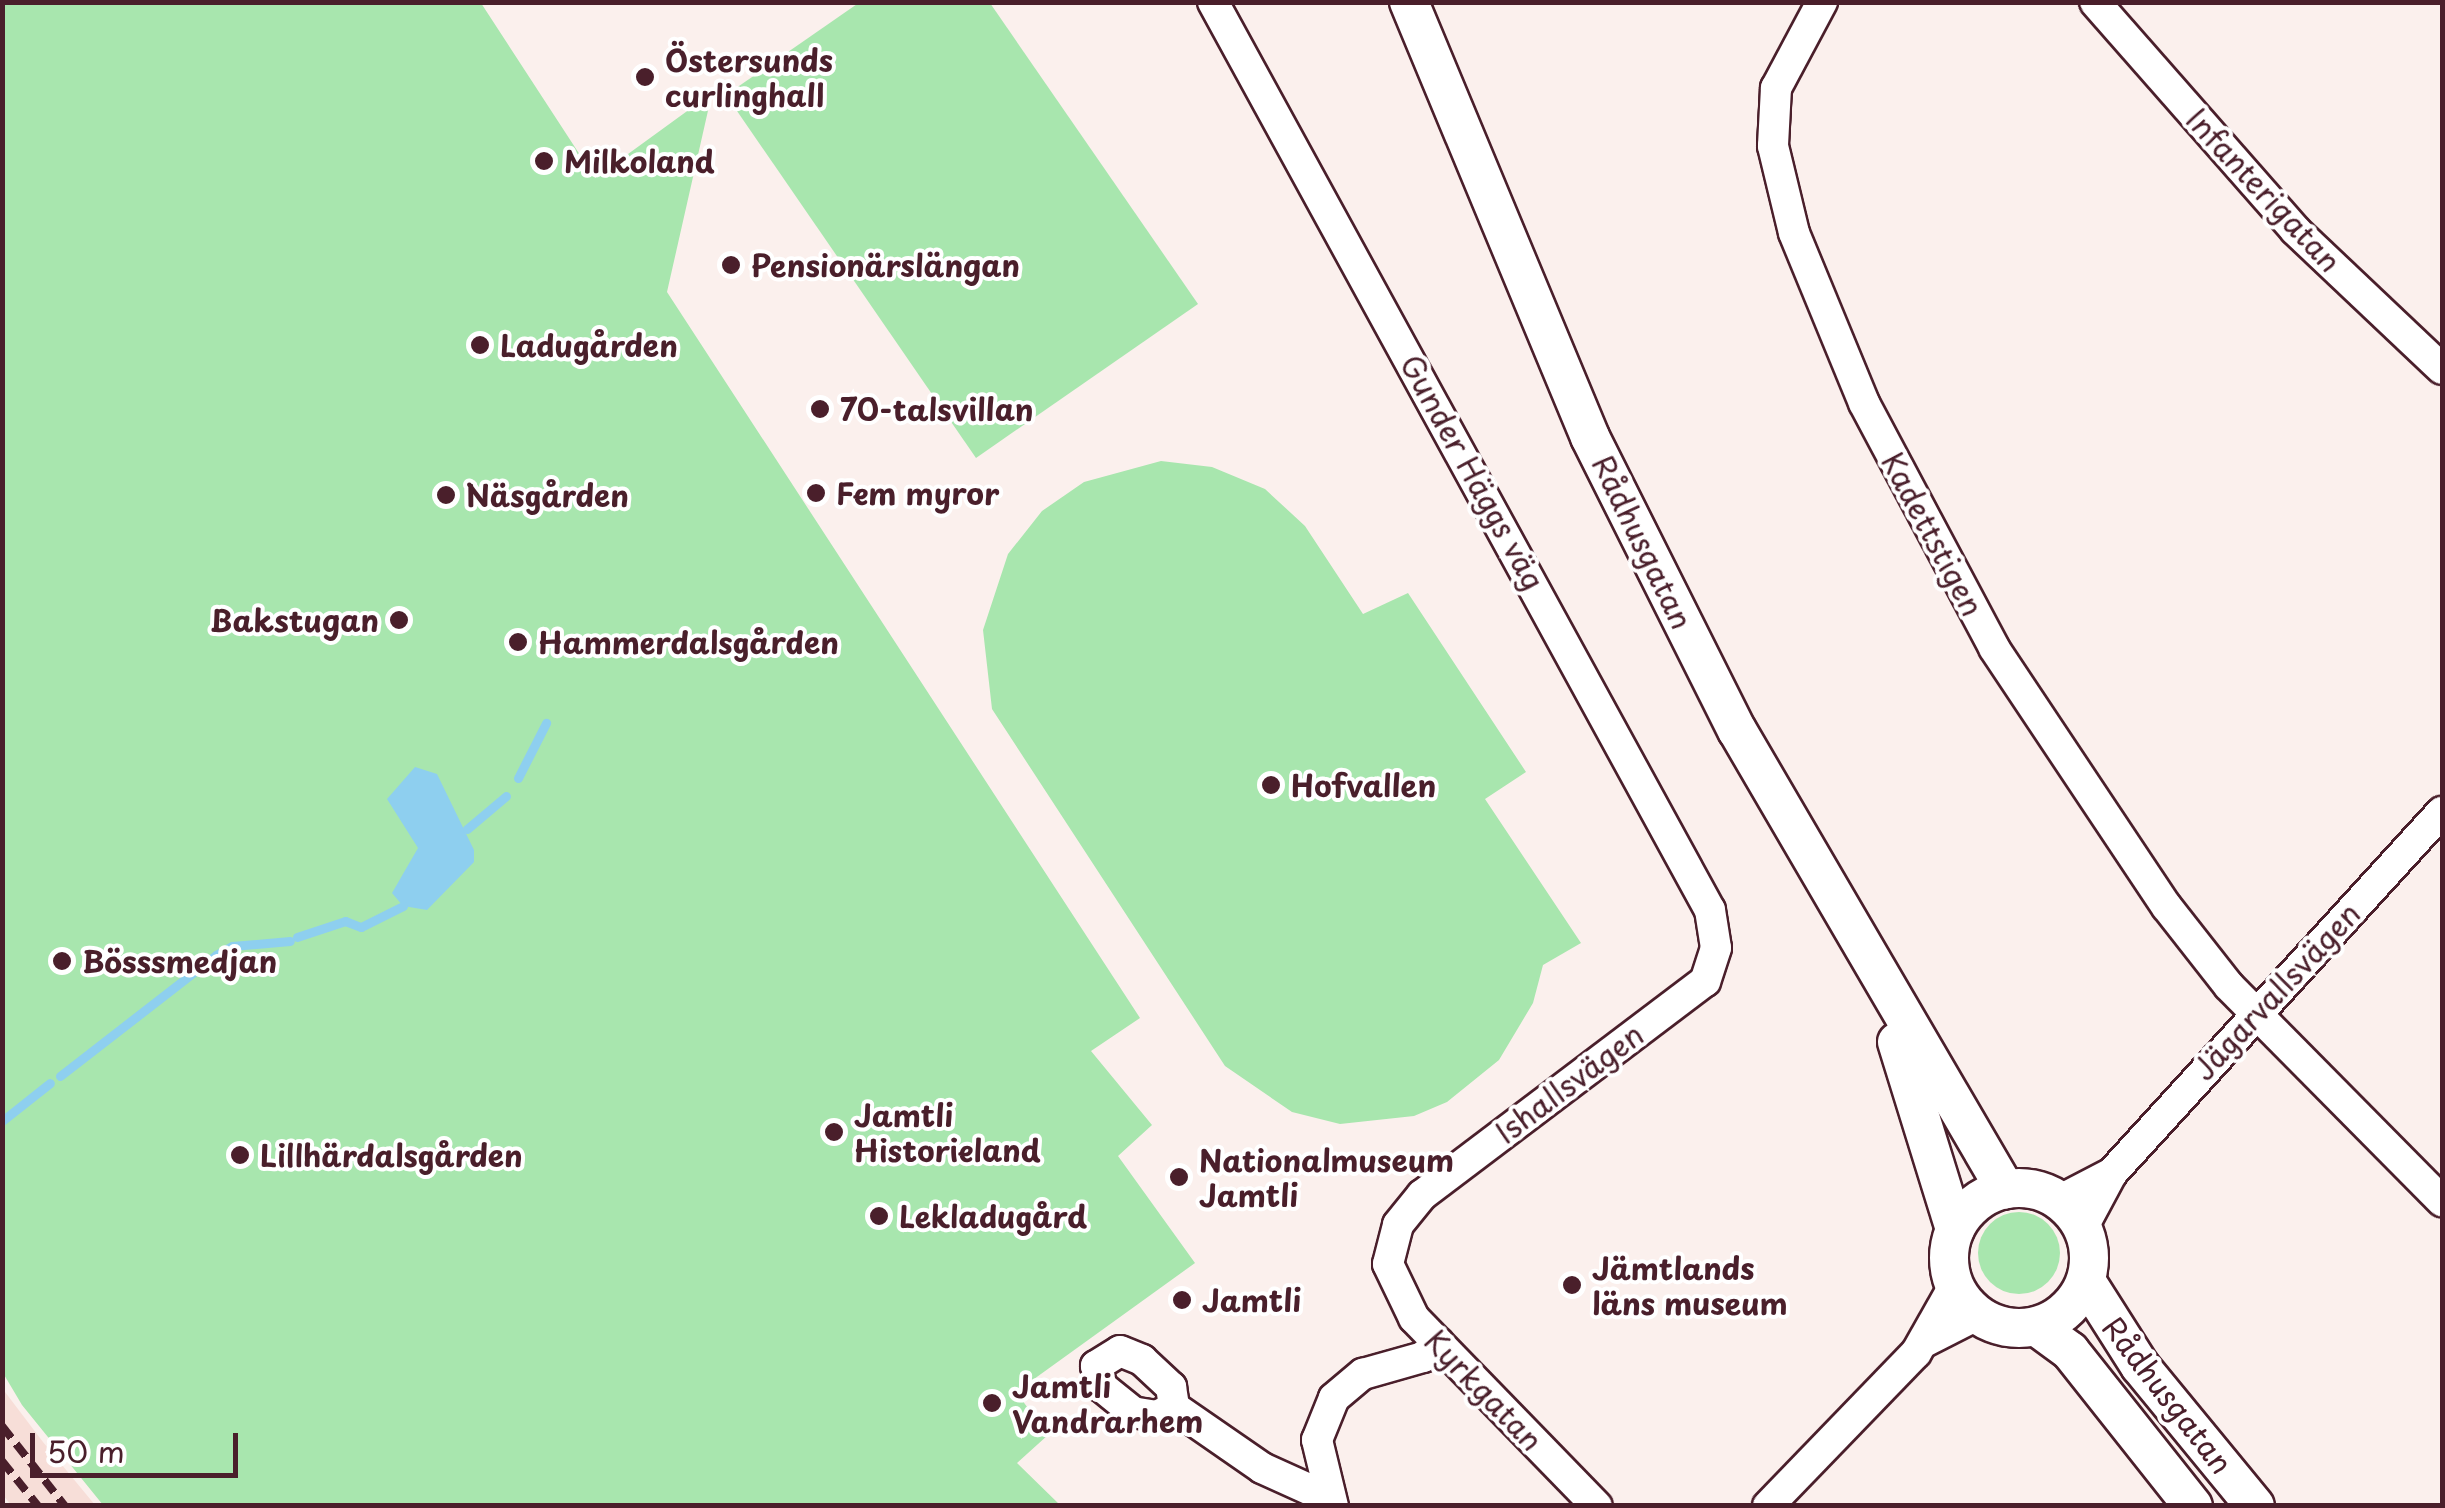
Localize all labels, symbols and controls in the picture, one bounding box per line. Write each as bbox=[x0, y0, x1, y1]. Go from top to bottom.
place label: Östersunds curlinghall bbox=[665, 42, 833, 112]
marker: Östersunds curlinghall bbox=[634, 66, 656, 88]
street label: Infanterigatan bbox=[2179, 101, 2349, 279]
place label: Milkoland bbox=[564, 143, 715, 179]
marker: Milkoland bbox=[533, 150, 555, 172]
place label: Pensionärslängan bbox=[751, 247, 1020, 283]
marker: Pensionärslängan bbox=[720, 254, 742, 276]
place label: Ladugården bbox=[500, 327, 678, 363]
marker: Ladugården bbox=[469, 334, 491, 356]
street label: Gunder Häggs väg bbox=[1393, 347, 1553, 597]
place label: 70-talsvillan bbox=[840, 391, 1034, 427]
marker: 70-talsvillan bbox=[809, 398, 831, 420]
street label: Kadettstigen bbox=[1875, 446, 1991, 622]
street label: Rådhusgatan bbox=[1585, 449, 1701, 635]
place label: Fem myror bbox=[836, 475, 1000, 511]
place label: Näsgården bbox=[466, 477, 629, 513]
marker: Fem myror bbox=[805, 482, 827, 504]
marker: Näsgården bbox=[435, 484, 457, 506]
place label: Bakstugan bbox=[210, 602, 379, 638]
marker: Bakstugan bbox=[388, 609, 410, 631]
place label: Hammerdalsgården bbox=[538, 624, 839, 660]
marker: Hammerdalsgården bbox=[507, 631, 529, 653]
place label: Hofvallen bbox=[1291, 767, 1436, 803]
marker: Hofvallen bbox=[1260, 774, 1282, 796]
street label: Jägarvallsvägen bbox=[2185, 895, 2367, 1087]
place label: Bösssmedjan bbox=[82, 943, 277, 979]
marker: Bösssmedjan bbox=[51, 950, 73, 972]
street label: Ishallsvägen bbox=[1488, 1016, 1650, 1150]
place label: Jamtli Historieland bbox=[854, 1097, 1040, 1168]
marker: Jamtli Historieland bbox=[823, 1121, 845, 1143]
place label: Lillhärdalsgården bbox=[260, 1137, 523, 1173]
place label: Nationalmuseum Jamtli bbox=[1199, 1142, 1454, 1212]
marker: Lillhärdalsgården bbox=[229, 1144, 251, 1166]
marker: Nationalmuseum Jamtli bbox=[1168, 1166, 1190, 1188]
place label: Lekladugård bbox=[899, 1198, 1087, 1234]
marker: Lekladugård bbox=[868, 1205, 890, 1227]
place label: Jämtlands läns museum bbox=[1592, 1250, 1786, 1320]
marker: Jämtlands läns museum bbox=[1561, 1274, 1583, 1296]
place label: Jamtli bbox=[1202, 1282, 1302, 1318]
marker: Jamtli bbox=[1171, 1289, 1193, 1311]
street label: Rådhusgatan bbox=[2096, 1310, 2240, 1480]
street label: Kyrkgatan bbox=[1418, 1322, 1550, 1458]
place label: Jamtli Vandrarhem bbox=[1012, 1368, 1203, 1438]
marker: Jamtli Vandrarhem bbox=[981, 1392, 1003, 1414]
scale bar bbox=[35, 1413, 242, 1475]
text: 50 m bbox=[47, 1428, 125, 1473]

